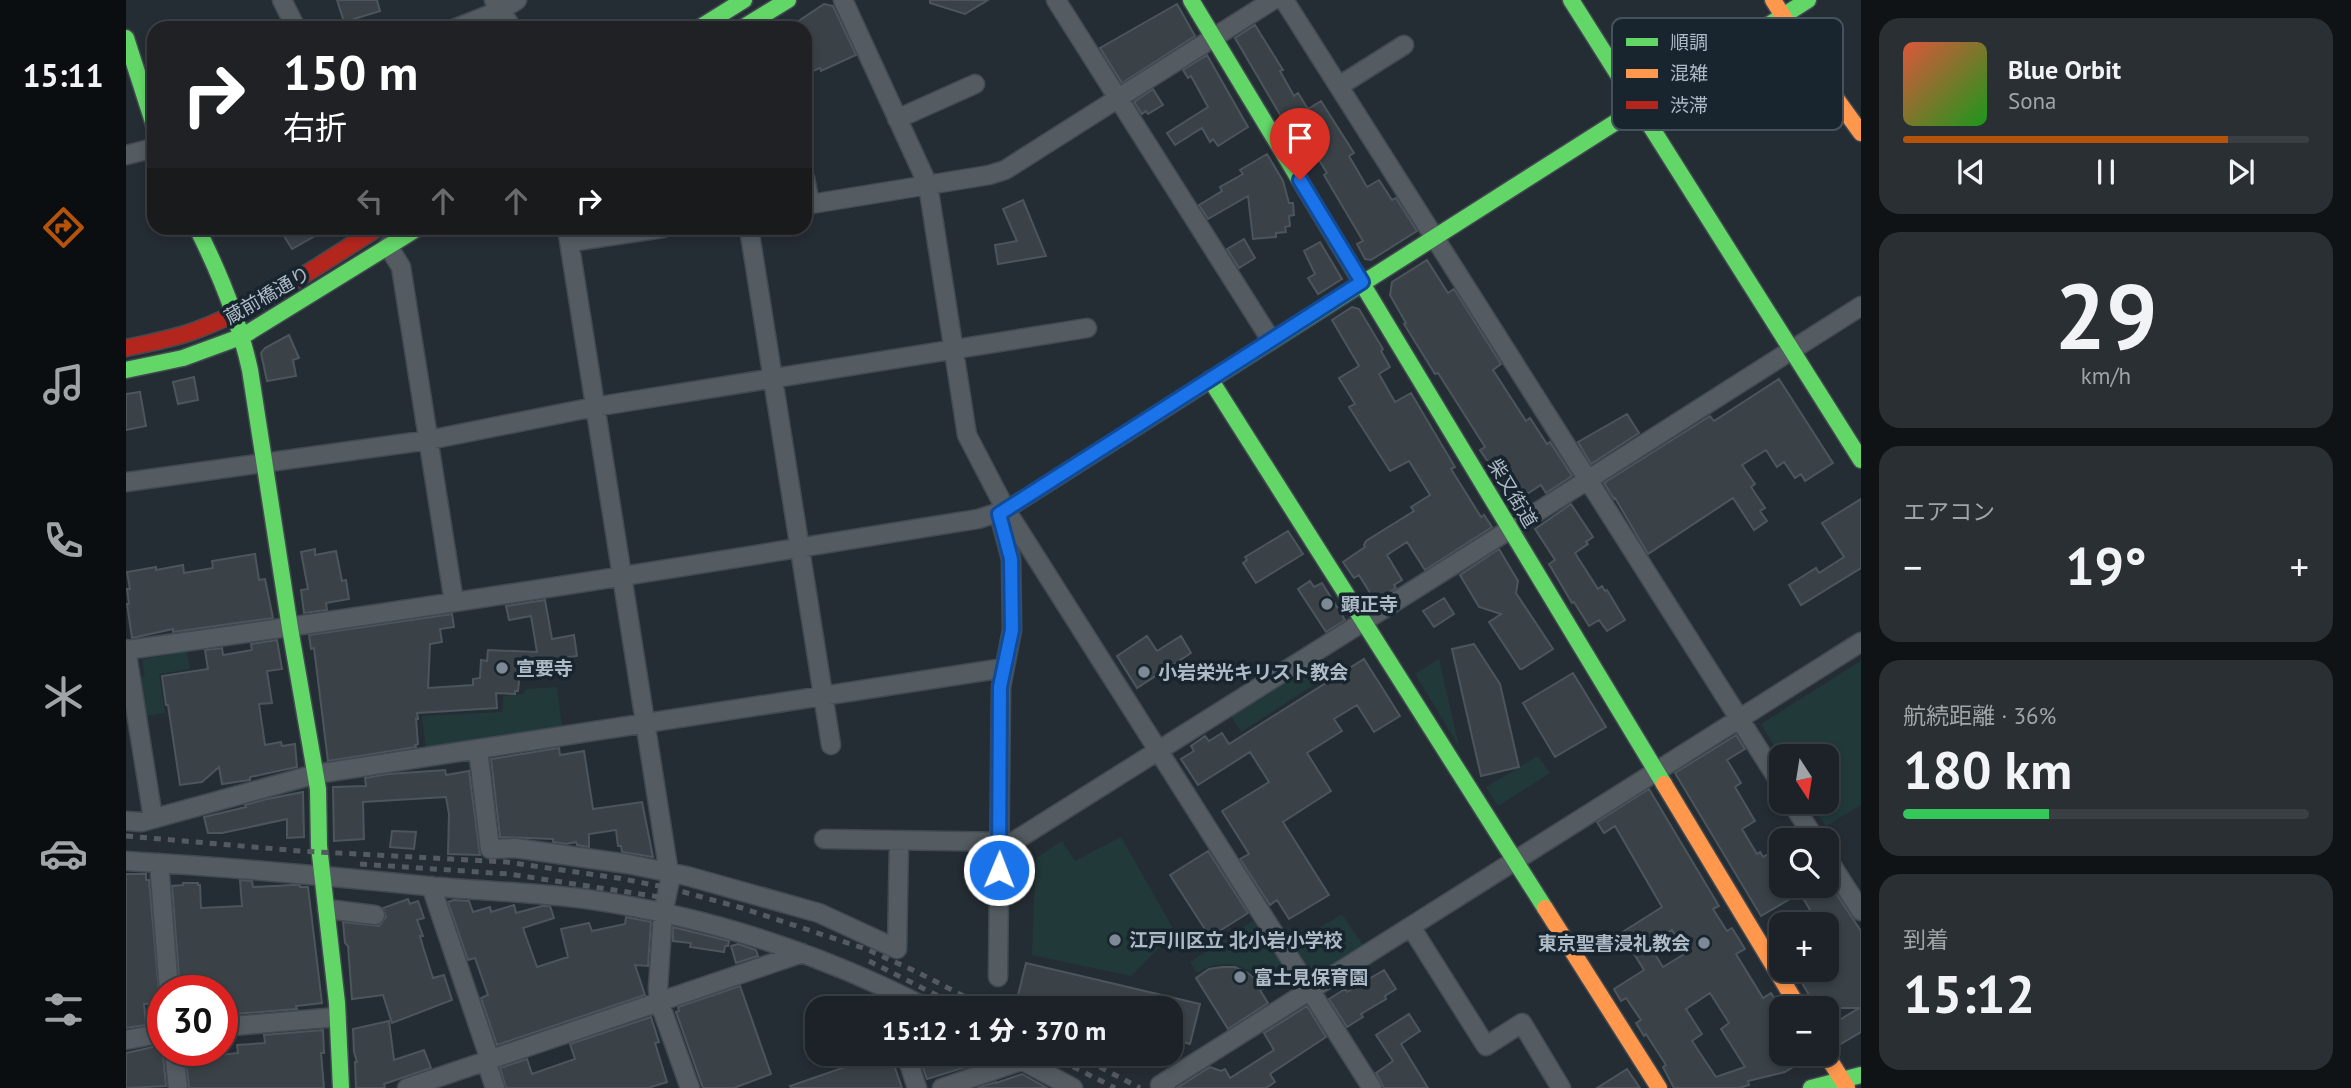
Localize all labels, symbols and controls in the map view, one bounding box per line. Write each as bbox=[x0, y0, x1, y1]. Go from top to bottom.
legend bbox=[1612, 18, 1843, 130]
text: 順調 bbox=[1670, 30, 1708, 54]
text: 150 m bbox=[283, 40, 418, 104]
icon: right bbox=[168, 49, 259, 140]
text: Blue Orbit bbox=[2008, 53, 2121, 86]
text: 15:11 bbox=[22, 54, 104, 96]
text: 混雑 bbox=[1670, 61, 1708, 85]
text: Sona bbox=[2008, 86, 2057, 115]
text: 渋滞 bbox=[1670, 93, 1708, 117]
text: 右折 bbox=[283, 106, 347, 148]
pin bbox=[1270, 108, 1330, 180]
icon: arrive bbox=[1281, 119, 1319, 157]
icon: previous bbox=[1952, 153, 1990, 191]
icon: pause bbox=[2087, 153, 2125, 191]
icon: next bbox=[2222, 153, 2260, 191]
icon: left bbox=[351, 182, 389, 220]
icon: ahead bbox=[424, 182, 462, 220]
icon: ahead bbox=[497, 182, 535, 220]
icon: right bbox=[570, 182, 608, 220]
icon: directions bbox=[39, 203, 88, 252]
text: 29 bbox=[2054, 256, 2158, 374]
street label: 蔵前橋通り bbox=[220, 261, 314, 329]
icon: music bbox=[39, 360, 88, 409]
text: km/h bbox=[2081, 361, 2131, 390]
street label: 柴又街道 bbox=[1483, 454, 1543, 532]
text: エアコン bbox=[1903, 497, 1995, 526]
icon: phone bbox=[39, 516, 88, 565]
text: 19° bbox=[2065, 532, 2147, 599]
text: − bbox=[1903, 542, 1922, 591]
text: + bbox=[2290, 542, 2309, 591]
place label: 顕正寺 bbox=[1341, 592, 1398, 616]
marker: 顕正寺 bbox=[1319, 596, 1335, 612]
place label: 宣要寺 bbox=[516, 656, 573, 680]
marker: 宣要寺 bbox=[494, 660, 510, 676]
place label: 小岩栄光キリスト教会 bbox=[1158, 660, 1348, 684]
marker: 小岩栄光キリスト教会 bbox=[1136, 664, 1152, 680]
icon: climate bbox=[39, 672, 88, 721]
text: 航続距離 · 36% bbox=[1903, 701, 2056, 730]
text: 180 km bbox=[1903, 736, 2072, 803]
north arrow bbox=[1769, 744, 1839, 814]
map controls bbox=[1769, 744, 1839, 1066]
button: search bbox=[1769, 828, 1839, 898]
icon: car bbox=[39, 829, 88, 878]
position arrow bbox=[962, 833, 1036, 907]
button: + bbox=[1769, 912, 1839, 982]
text: 到着 bbox=[1903, 925, 1949, 954]
place label: 江戸川区立 北小岩小学校 bbox=[1129, 928, 1343, 952]
place label: 東京聖書浸礼教会 bbox=[1538, 931, 1690, 955]
marker: 江戸川区立 北小岩小学校 bbox=[1107, 932, 1123, 948]
marker: 東京聖書浸礼教会 bbox=[1696, 935, 1712, 951]
text: 15:12 bbox=[1903, 960, 2035, 1027]
place label: 富士見保育園 bbox=[1254, 965, 1368, 989]
marker: 富士見保育園 bbox=[1232, 969, 1248, 985]
speed limit sign: 30 bbox=[147, 975, 238, 1066]
icon: filters bbox=[39, 985, 88, 1034]
button: − bbox=[1769, 996, 1839, 1066]
text: 15:12 · 1 分 · 370 m bbox=[882, 1014, 1106, 1047]

